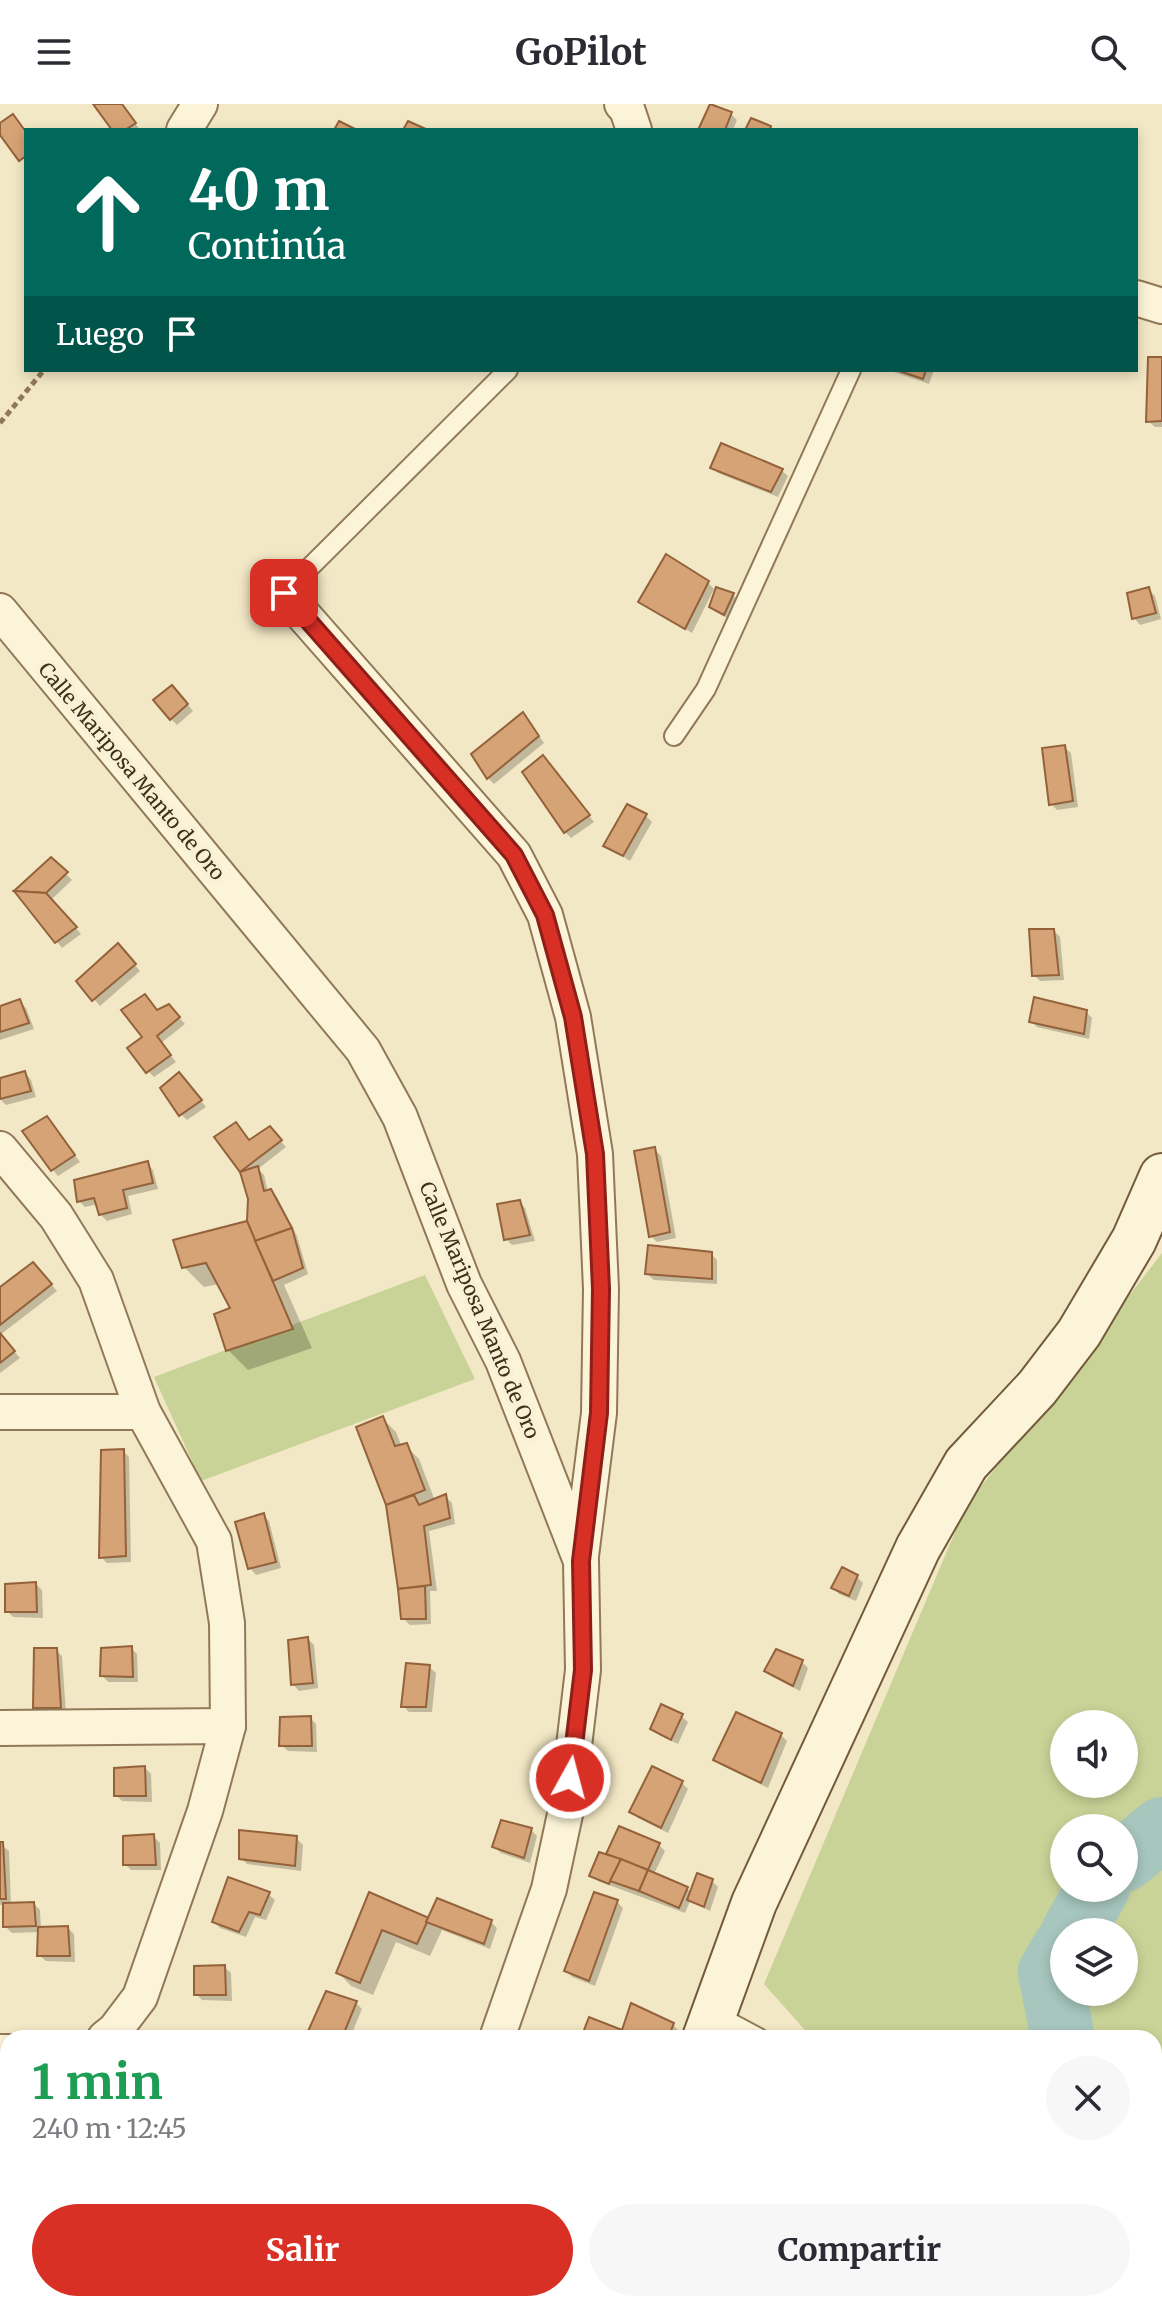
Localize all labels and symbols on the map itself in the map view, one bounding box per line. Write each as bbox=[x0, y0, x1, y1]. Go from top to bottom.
pin bbox=[250, 559, 318, 627]
street label: Calle Mariposa Manto de Oro bbox=[33, 657, 231, 885]
street label: Calle Mariposa Manto de Oro bbox=[414, 1178, 546, 1443]
position arrow bbox=[528, 1736, 612, 1820]

